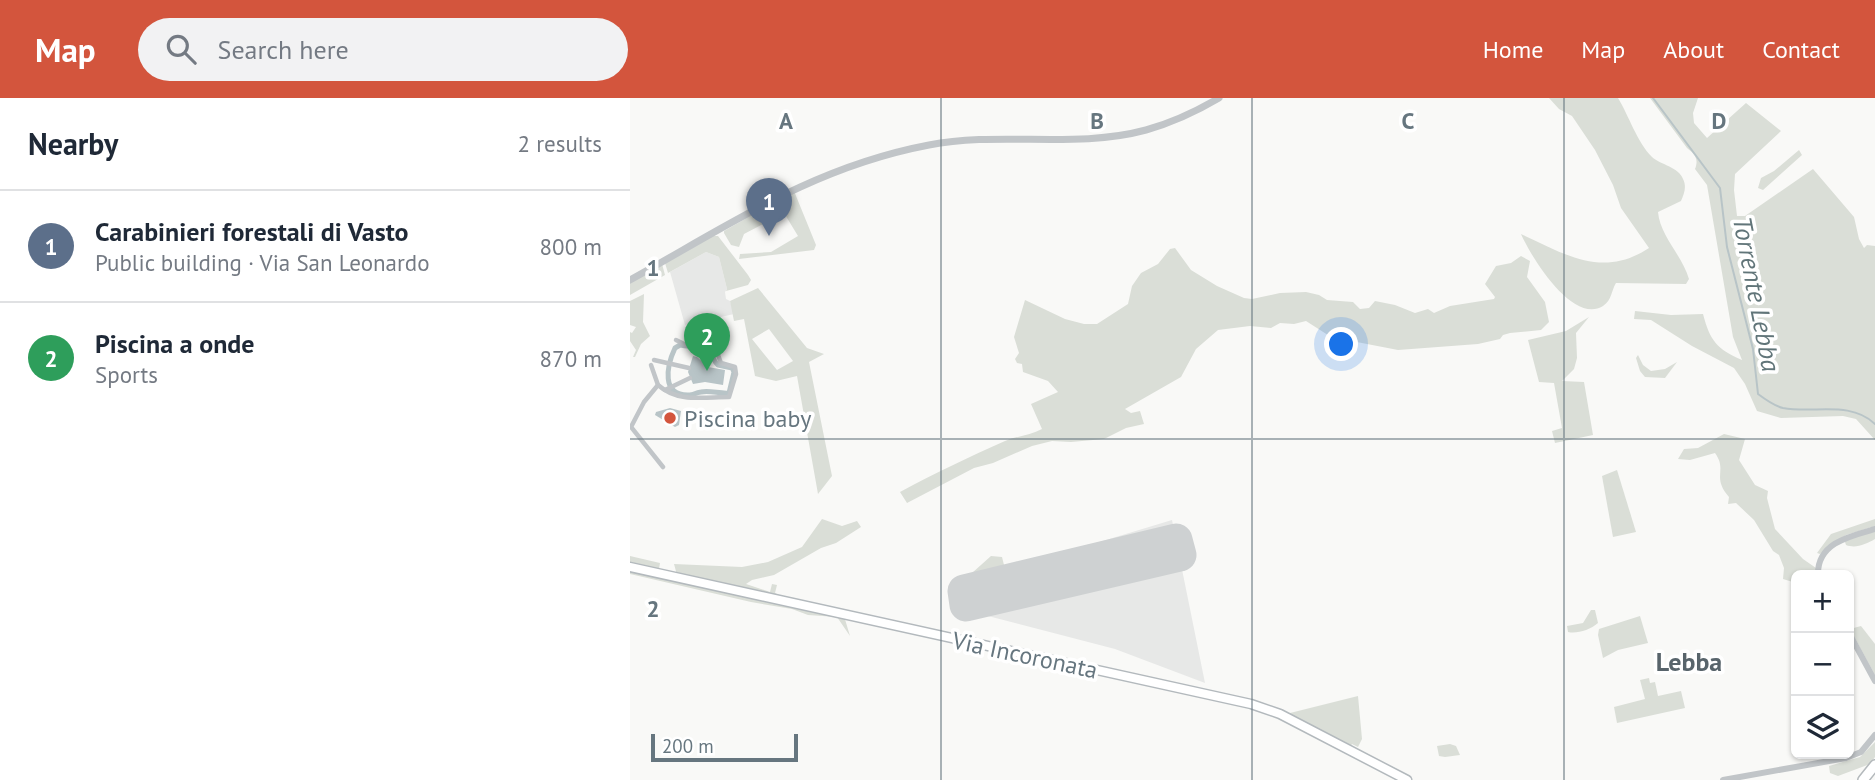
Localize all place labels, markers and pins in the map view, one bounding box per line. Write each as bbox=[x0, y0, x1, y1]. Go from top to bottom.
pin: 1 bbox=[746, 178, 792, 236]
pin: 2 bbox=[684, 313, 730, 371]
place label: Piscina baby bbox=[684, 403, 811, 434]
marker: Piscina baby bbox=[662, 410, 678, 426]

